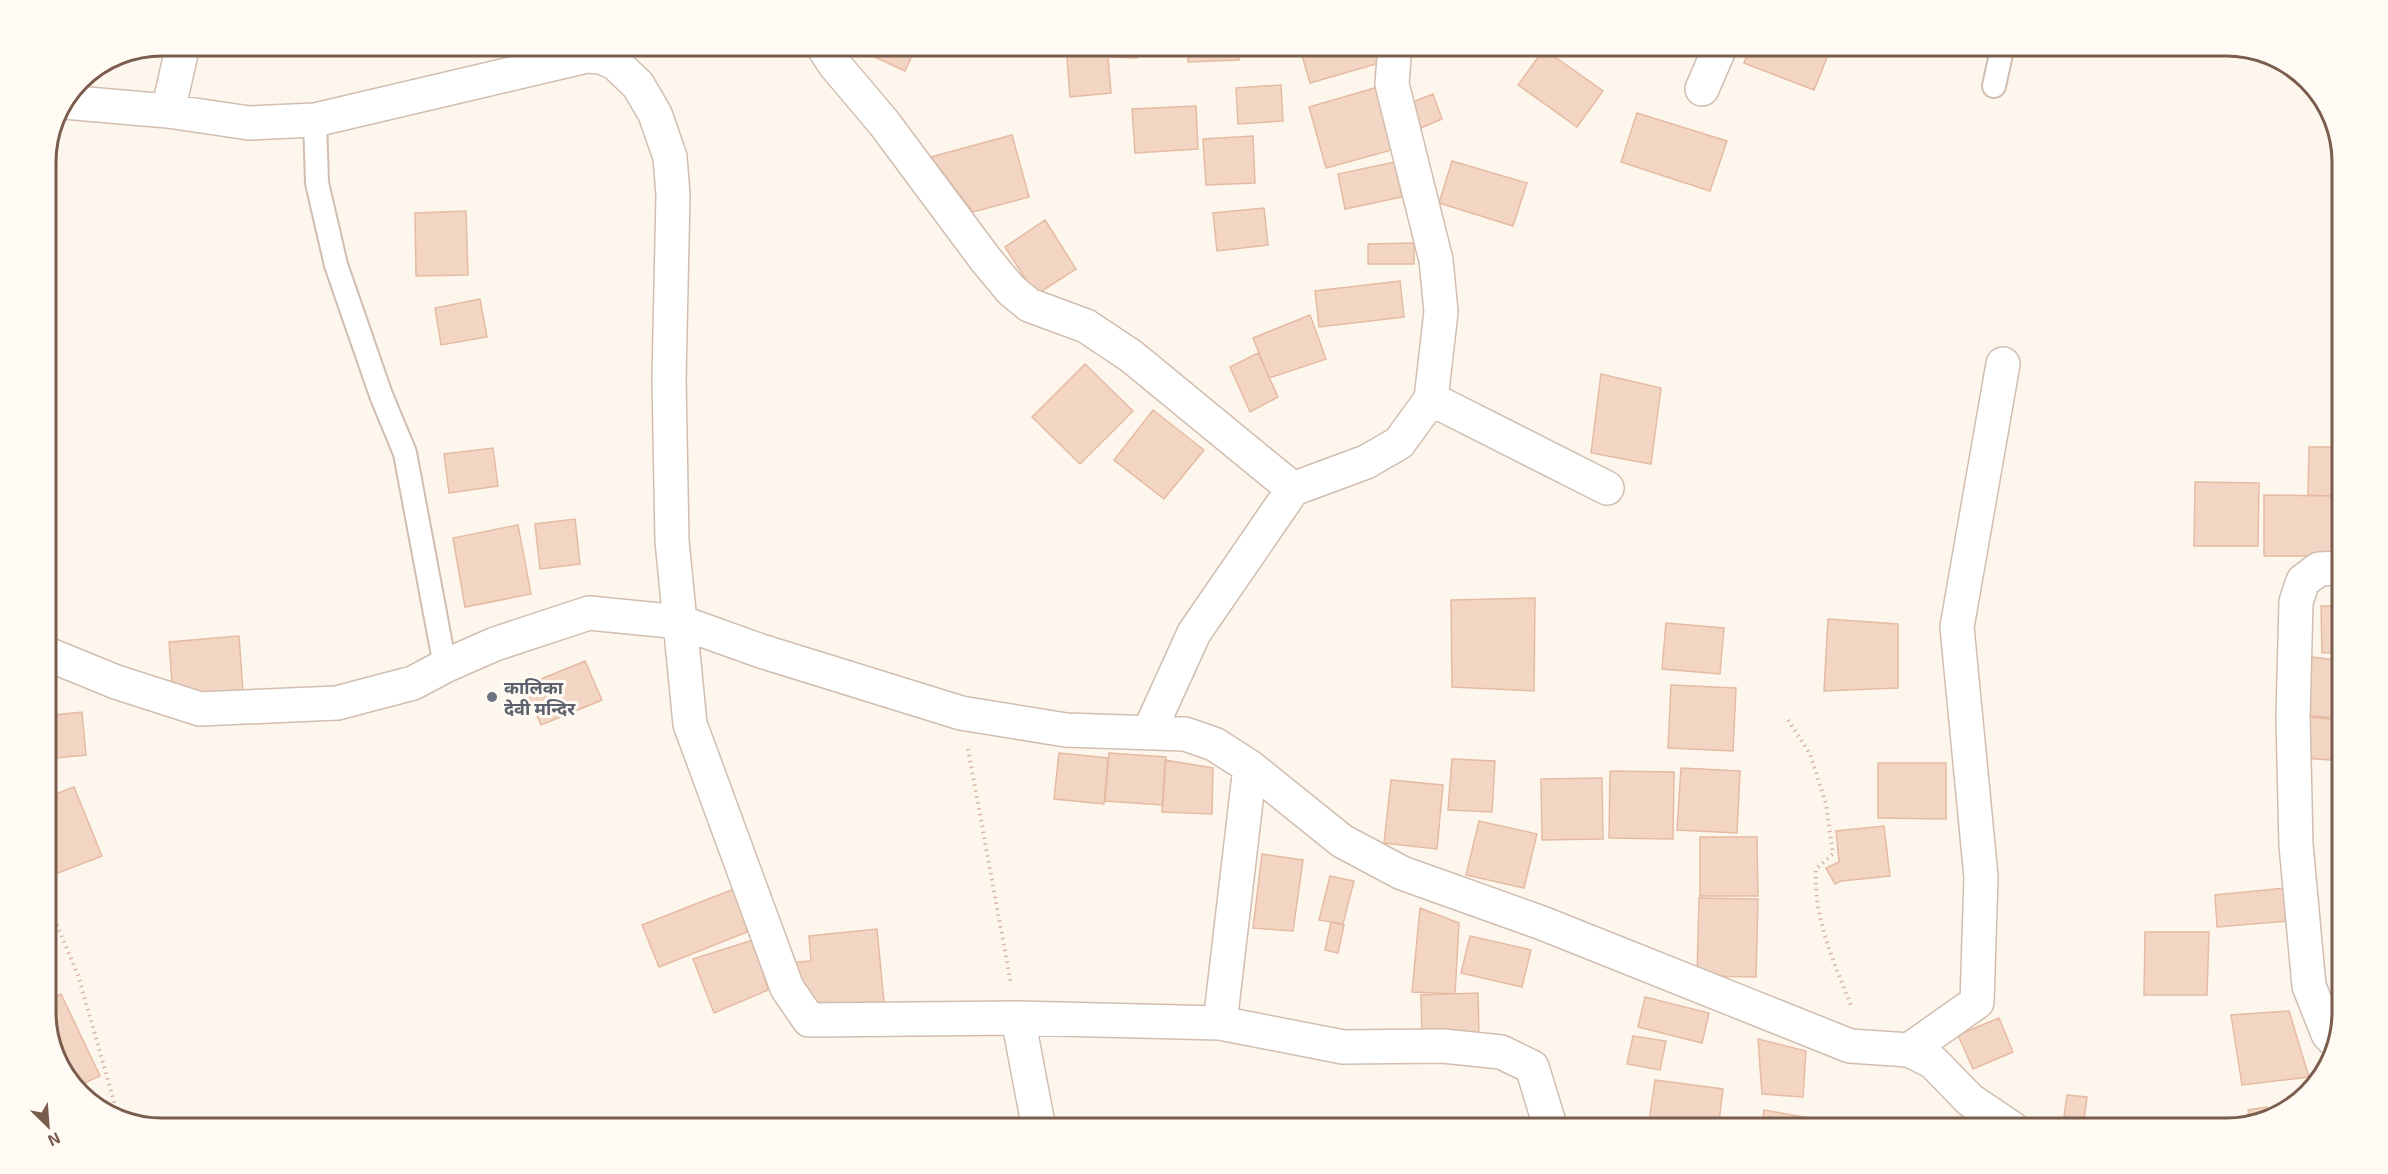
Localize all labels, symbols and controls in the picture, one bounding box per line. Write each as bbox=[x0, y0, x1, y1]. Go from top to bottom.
place label: कालिका देवी मन्दिर bbox=[504, 676, 576, 719]
marker: कालिका देवी मन्दिर bbox=[485, 690, 499, 704]
north arrow bbox=[18, 1096, 78, 1156]
text: N bbox=[45, 1129, 64, 1151]

